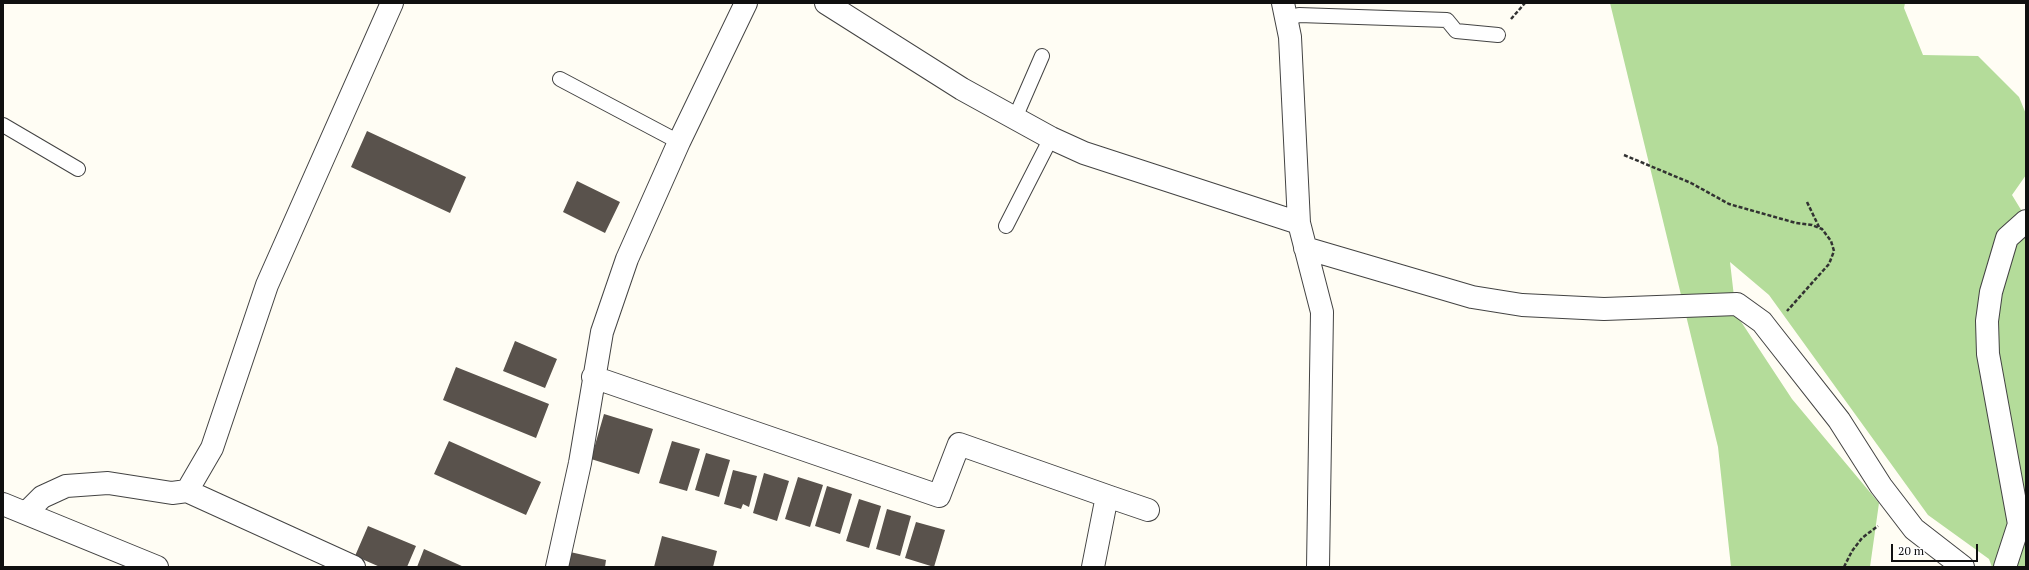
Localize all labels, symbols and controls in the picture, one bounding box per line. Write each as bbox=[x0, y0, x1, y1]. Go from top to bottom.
scale bar bbox=[1893, 536, 1980, 562]
text: 20 m bbox=[1898, 543, 1924, 558]

